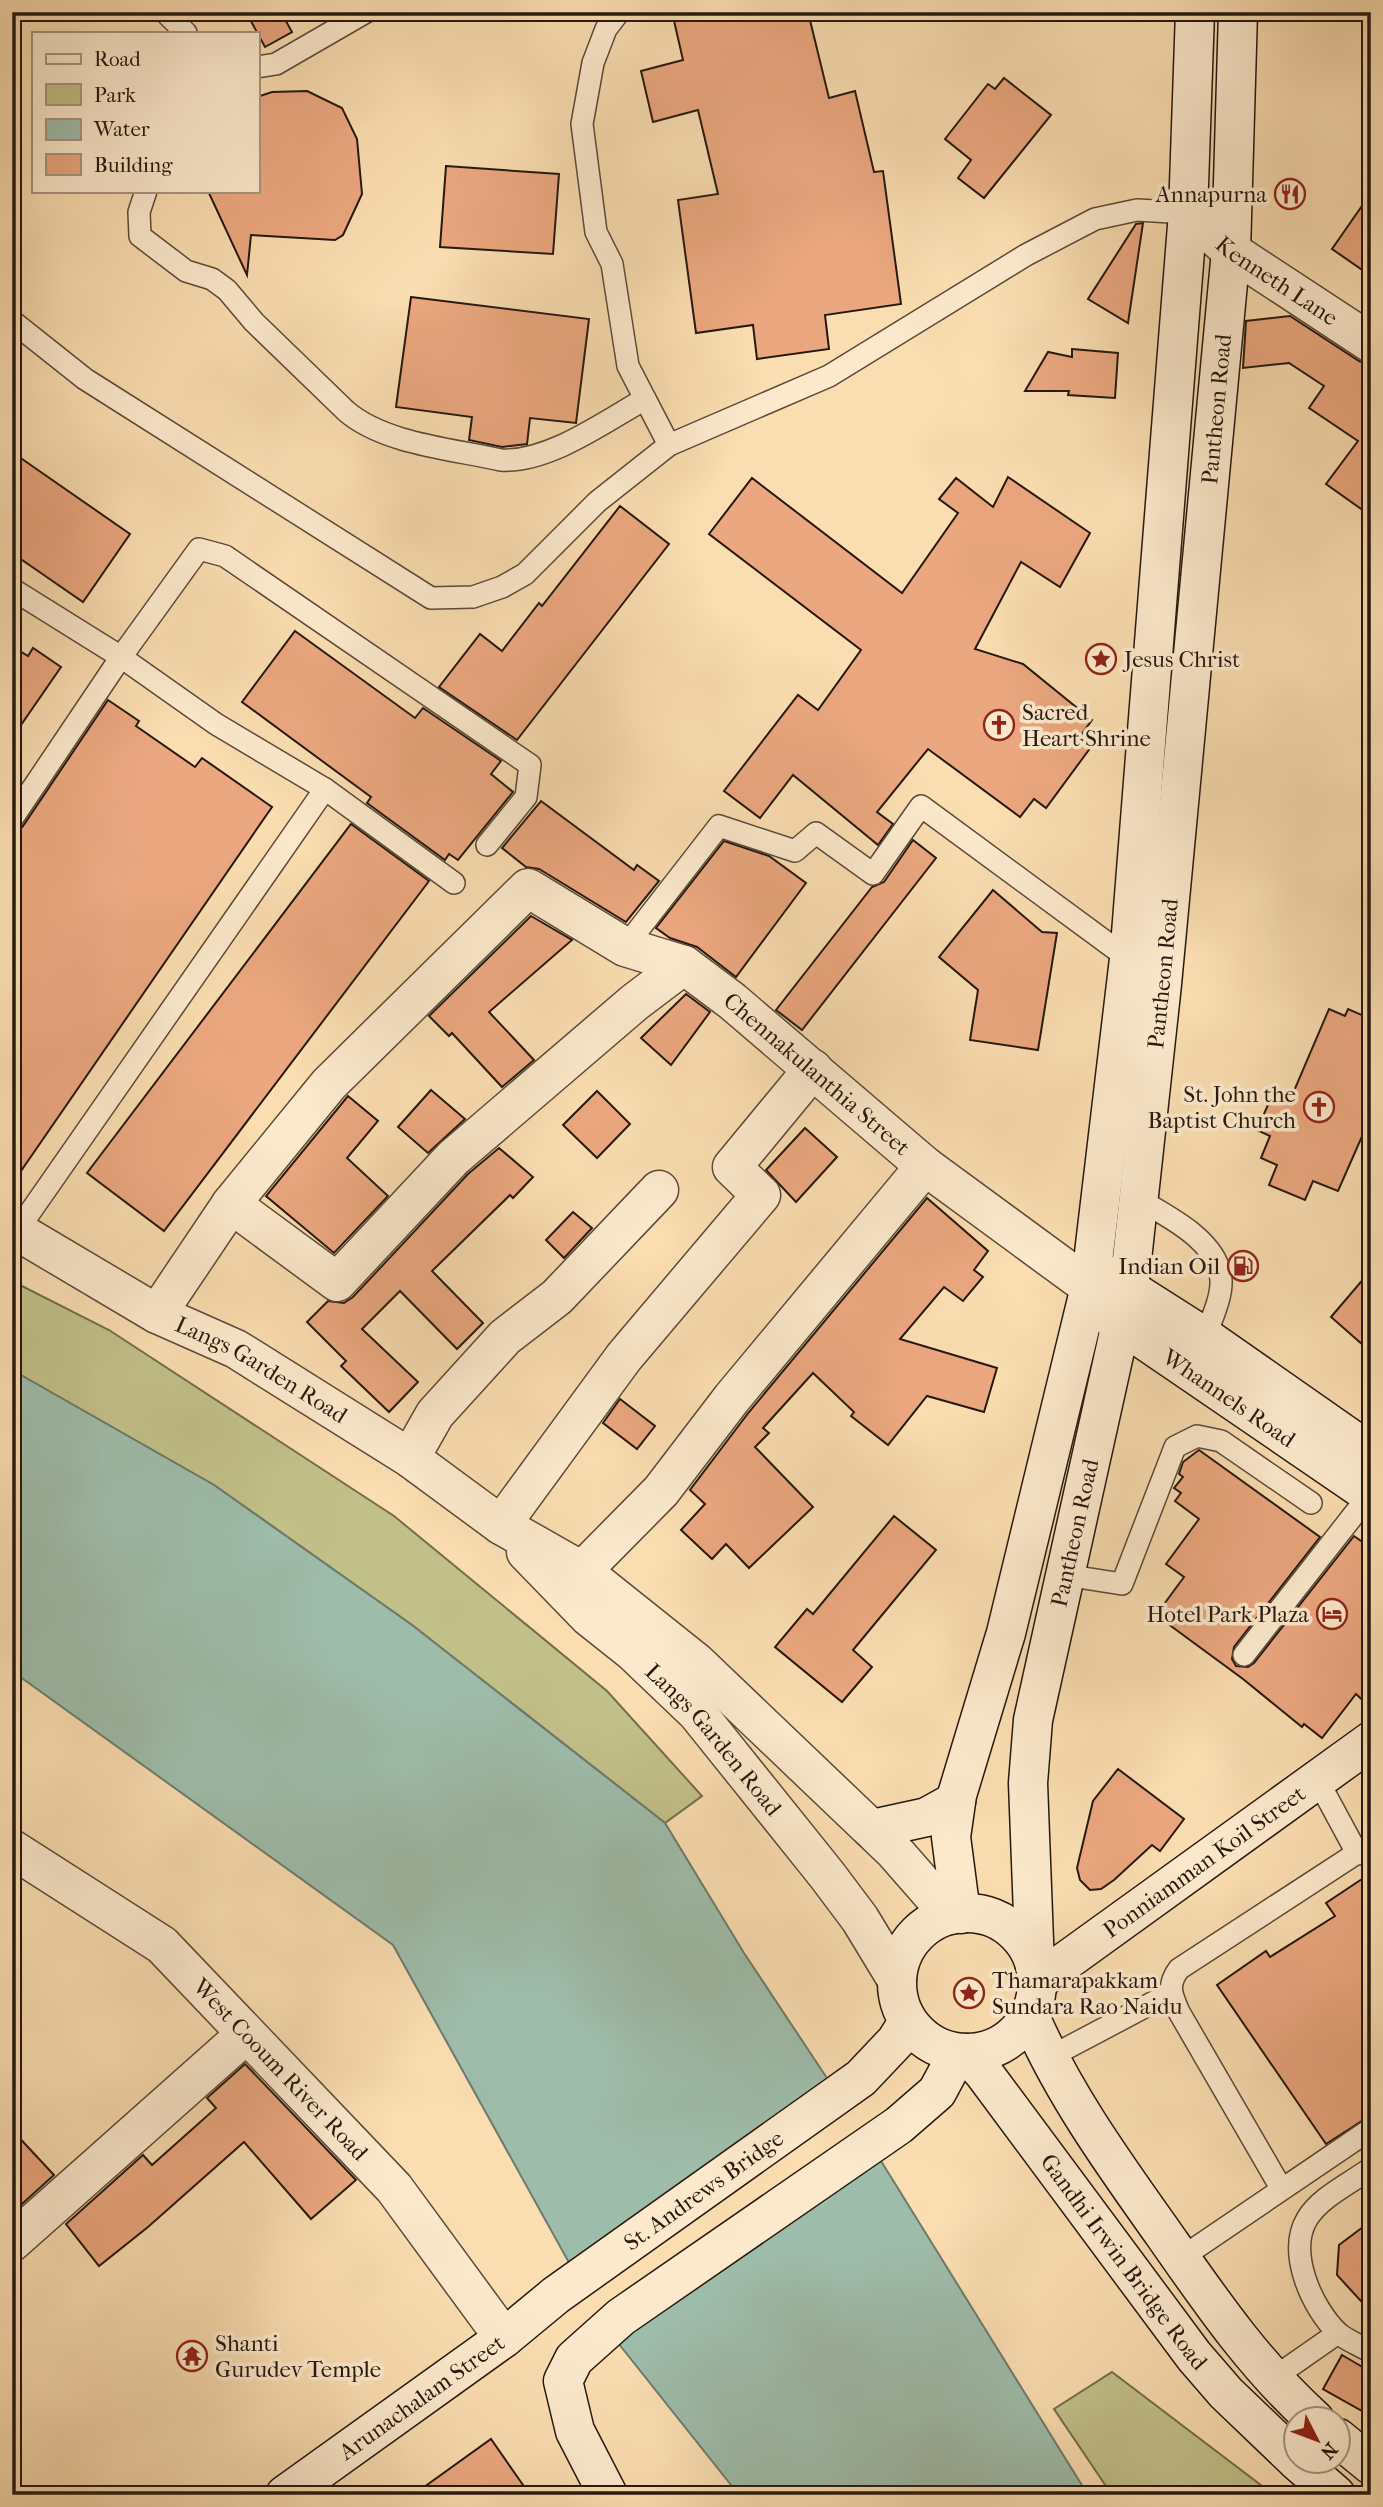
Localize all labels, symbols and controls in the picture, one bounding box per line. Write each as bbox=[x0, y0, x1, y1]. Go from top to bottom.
legend bbox=[32, 32, 259, 192]
text: Road bbox=[94, 47, 141, 71]
text: Park bbox=[94, 83, 136, 107]
text: Water bbox=[93, 117, 150, 141]
text: Building bbox=[94, 153, 173, 177]
restaurant icon: Annapurna bbox=[1273, 177, 1307, 211]
place label: Annapurna bbox=[1155, 181, 1267, 208]
street label: Kenneth Lane bbox=[1210, 231, 1343, 331]
street label: Pantheon Road bbox=[1196, 332, 1237, 486]
place icon: Jesus Christ bbox=[1084, 642, 1118, 676]
place label: Jesus Christ bbox=[1122, 646, 1240, 673]
place label: Sacred Heart Shrine bbox=[1022, 699, 1151, 752]
church icon: Sacred Heart Shrine bbox=[982, 708, 1016, 742]
street label: Pantheon Road bbox=[1142, 897, 1184, 1050]
street label: Chennakulanthia Street bbox=[718, 987, 915, 1161]
place label: St. John the Baptist Church bbox=[1148, 1081, 1296, 1134]
church icon: St. John the Baptist Church bbox=[1302, 1090, 1336, 1124]
fuel station icon: Indian Oil bbox=[1226, 1249, 1260, 1283]
place label: Indian Oil bbox=[1118, 1253, 1221, 1280]
street label: Langs Garden Road bbox=[171, 1311, 352, 1429]
street label: Whannels Road bbox=[1156, 1343, 1301, 1454]
street label: Pantheon Road bbox=[1045, 1456, 1105, 1610]
hotel icon: Hotel Park Plaza bbox=[1315, 1597, 1349, 1631]
place label: Hotel Park Plaza bbox=[1146, 1601, 1309, 1628]
street label: Langs Garden Road bbox=[640, 1658, 787, 1822]
street label: Ponniamman Koil Street bbox=[1098, 1780, 1311, 1944]
place label: Thamarapakkam Sundara Rao Naidu bbox=[992, 1967, 1183, 2020]
street label: West Cooum River Road bbox=[187, 1972, 374, 2167]
place icon: Thamarapakkam Sundara Rao Naidu bbox=[952, 1976, 986, 2010]
street label: St. Andrews Bridge bbox=[619, 2125, 789, 2256]
street label: Gandhi Irwin Bridge Road bbox=[1035, 2149, 1213, 2376]
street label: Arunachalam Street bbox=[333, 2329, 510, 2467]
place label: Shanti Gurudev Temple bbox=[215, 2330, 381, 2383]
temple icon: Shanti Gurudev Temple bbox=[175, 2339, 209, 2373]
north arrow bbox=[1282, 2406, 1352, 2476]
text: N bbox=[1316, 2438, 1342, 2464]

